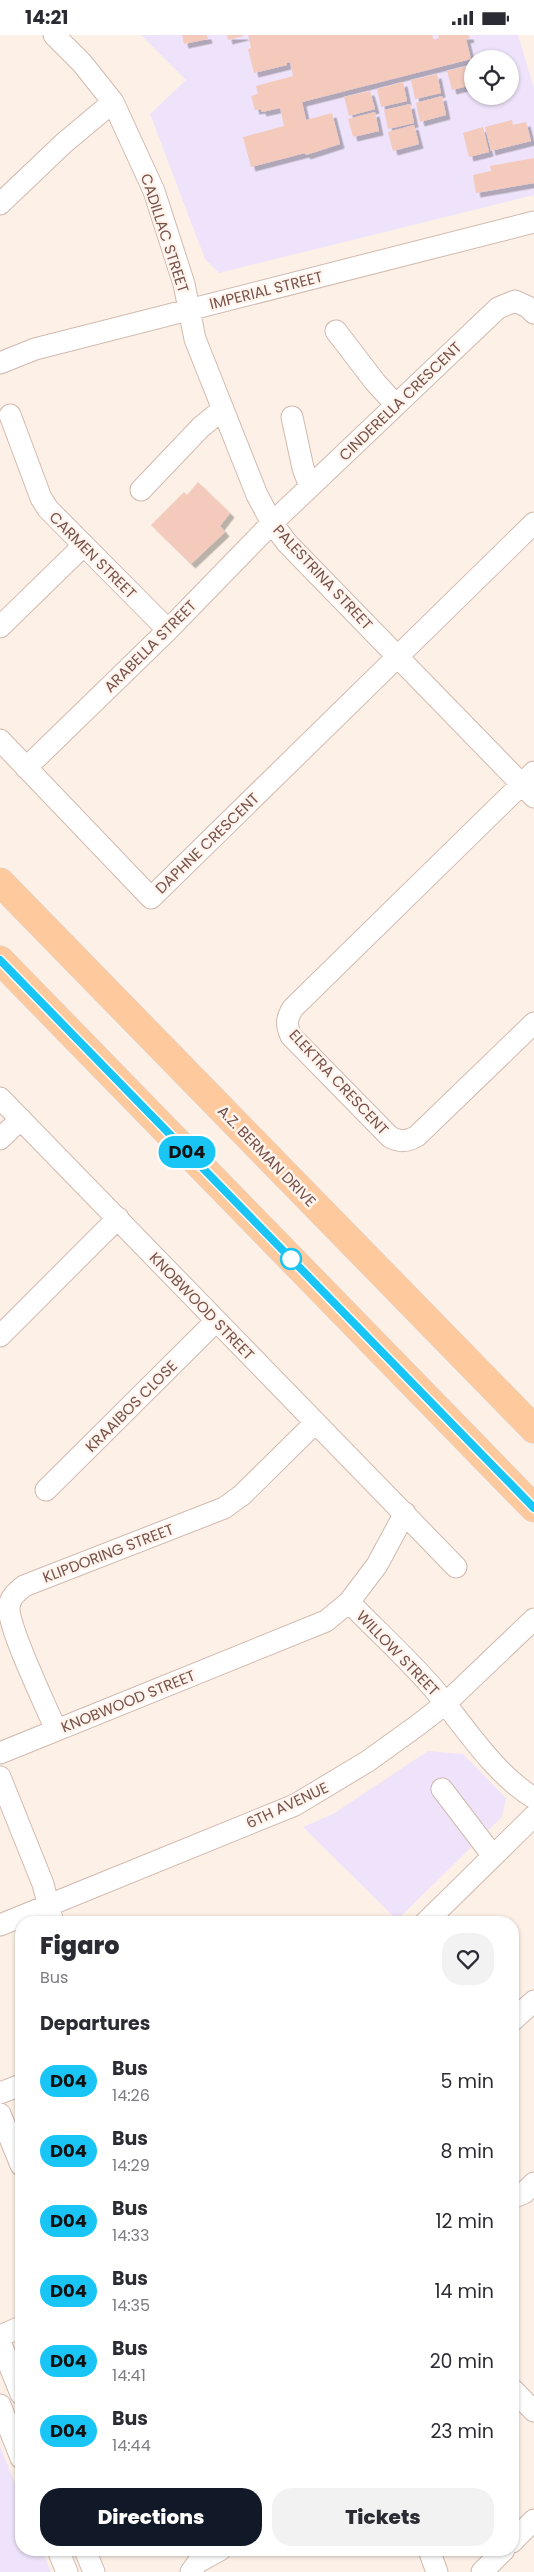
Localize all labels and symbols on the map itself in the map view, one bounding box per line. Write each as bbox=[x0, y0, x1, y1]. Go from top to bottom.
street label: CADILLAC STREET bbox=[136, 171, 194, 295]
street label: IMPERIAL STREET bbox=[207, 266, 325, 314]
street label: CINDERELLA CRESCENT bbox=[334, 337, 466, 465]
street label: CARMEN STREET bbox=[45, 507, 141, 603]
street label: PALESTRINA STREET bbox=[269, 520, 377, 634]
street label: ARABELLA STREET bbox=[99, 595, 201, 697]
street label: DAPHNE CRESCENT bbox=[150, 788, 264, 898]
street label: ELEKTRA CRESCENT bbox=[284, 1025, 394, 1139]
street label: A.Z. BERMAN DRIVE bbox=[213, 1101, 321, 1211]
line badge: D04 bbox=[158, 1136, 216, 1168]
street label: KNOBWOOD STREET bbox=[145, 1247, 259, 1365]
unlabelled marker bbox=[280, 1248, 302, 1270]
street label: KRAAIBOS CLOSE bbox=[80, 1355, 182, 1457]
street label: KLIPDORING STREET bbox=[39, 1518, 177, 1588]
street label: WILLOW STREET bbox=[352, 1606, 444, 1700]
street label: KNOBWOOD STREET bbox=[58, 1664, 198, 1738]
street label: 6TH AVENUE bbox=[243, 1777, 331, 1833]

